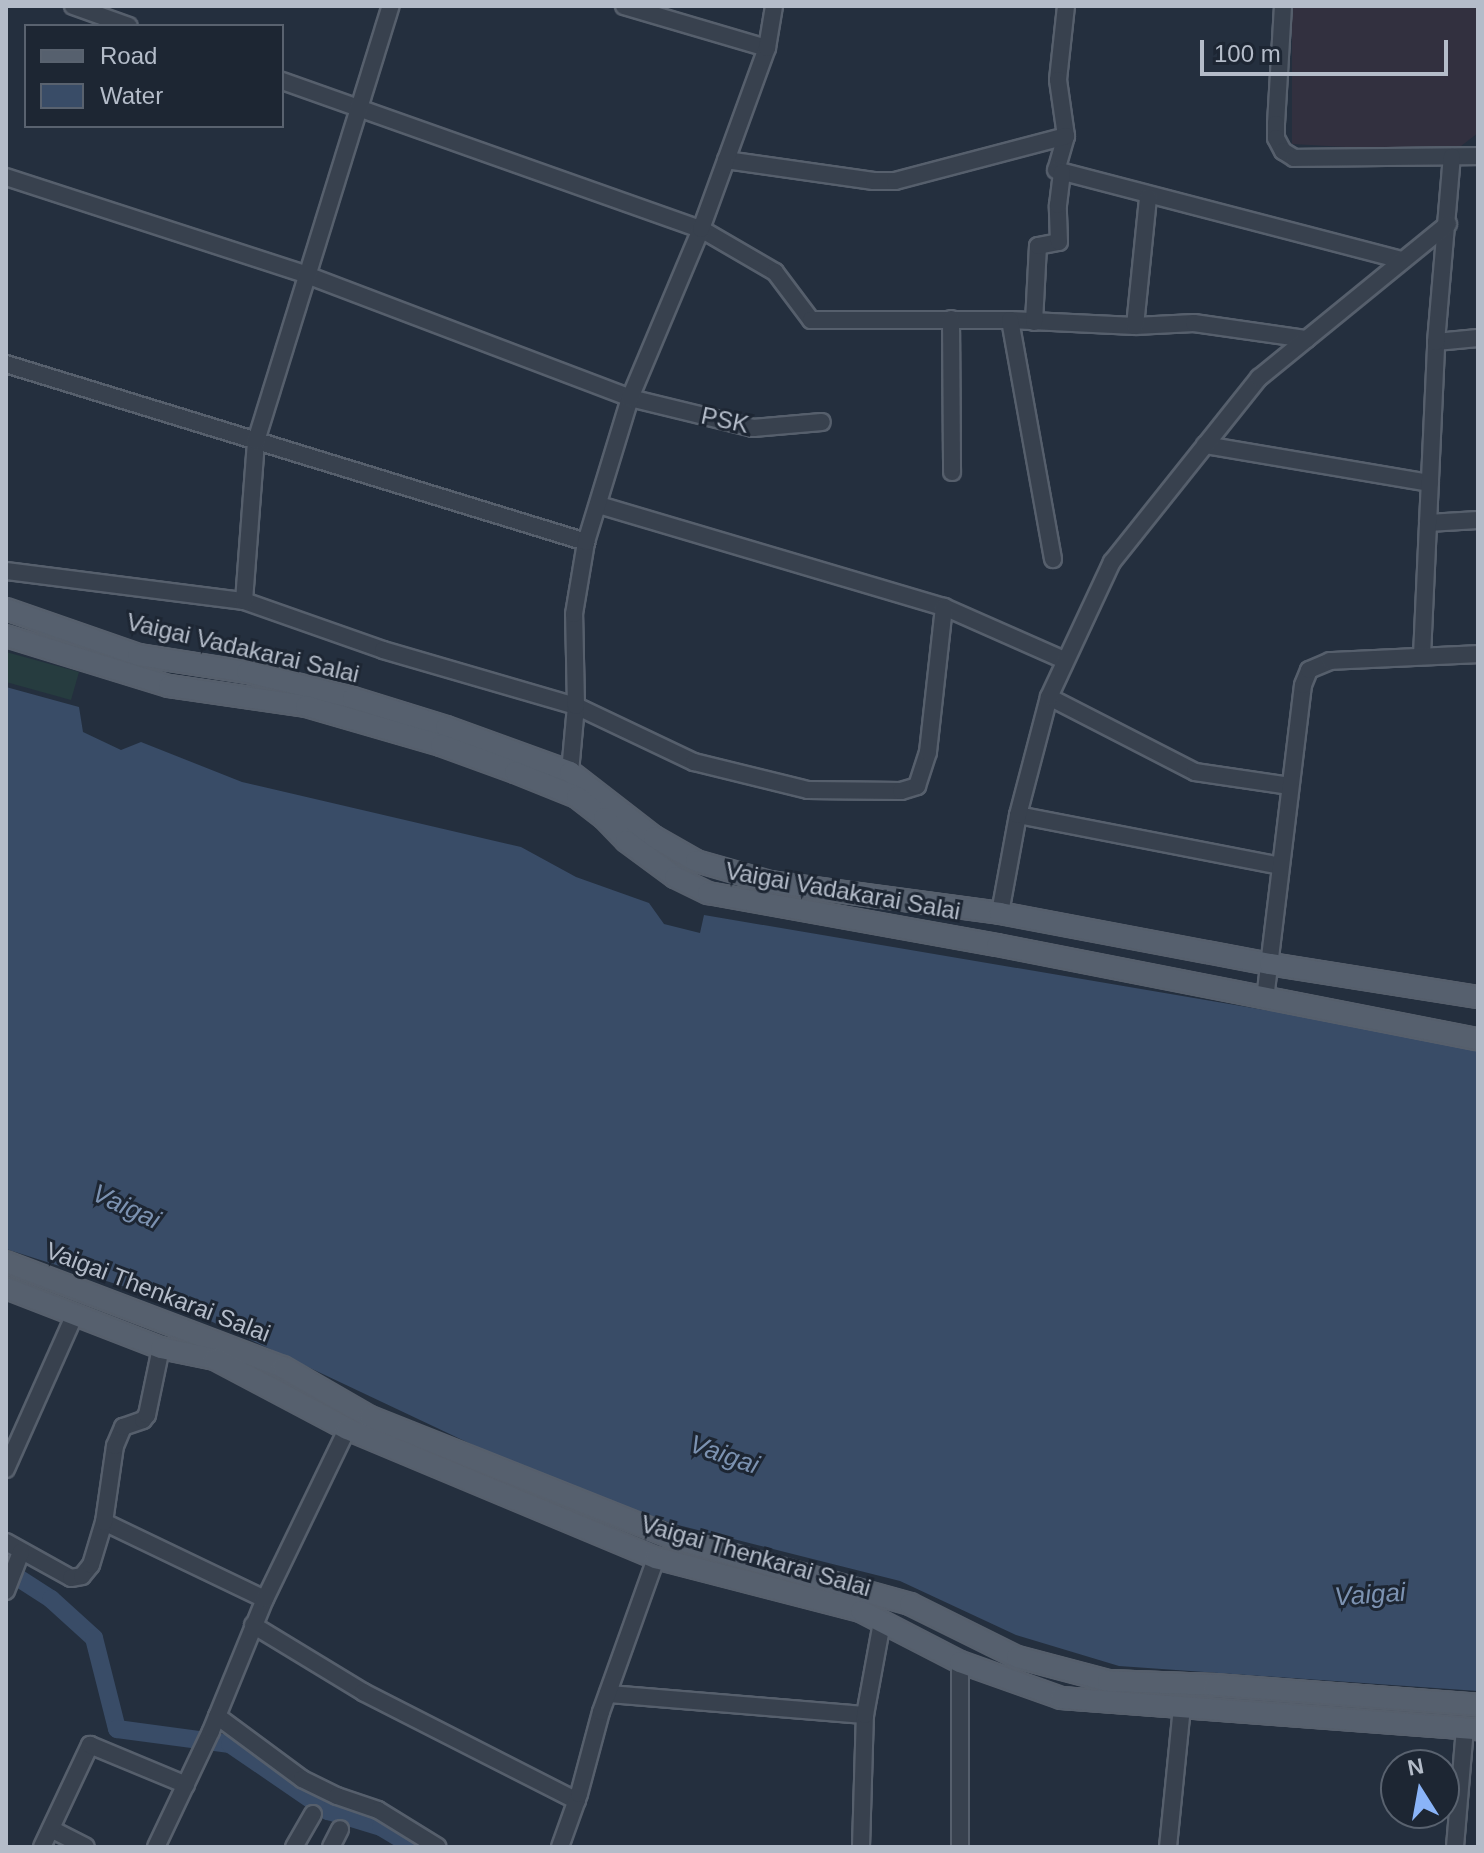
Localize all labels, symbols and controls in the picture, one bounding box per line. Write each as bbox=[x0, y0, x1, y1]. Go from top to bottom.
legend bbox=[24, 24, 284, 128]
scale bar bbox=[1204, 24, 1452, 74]
text: 100 m bbox=[1214, 40, 1281, 67]
text: Road bbox=[100, 42, 157, 69]
text: Water bbox=[100, 82, 163, 109]
street label: PSK bbox=[699, 401, 751, 439]
street label: Vaigai Vadakarai Salai bbox=[124, 607, 362, 689]
street label: Vaigai Vadakarai Salai bbox=[723, 856, 963, 926]
water label: Vaigai bbox=[87, 1178, 165, 1236]
street label: Vaigai Thenkarai Salai bbox=[42, 1236, 274, 1348]
water label: Vaigai bbox=[685, 1429, 763, 1481]
street label: Vaigai Thenkarai Salai bbox=[637, 1509, 875, 1603]
water label: Vaigai bbox=[1333, 1577, 1407, 1613]
north arrow bbox=[1380, 1749, 1460, 1829]
text: N bbox=[1406, 1753, 1426, 1781]

